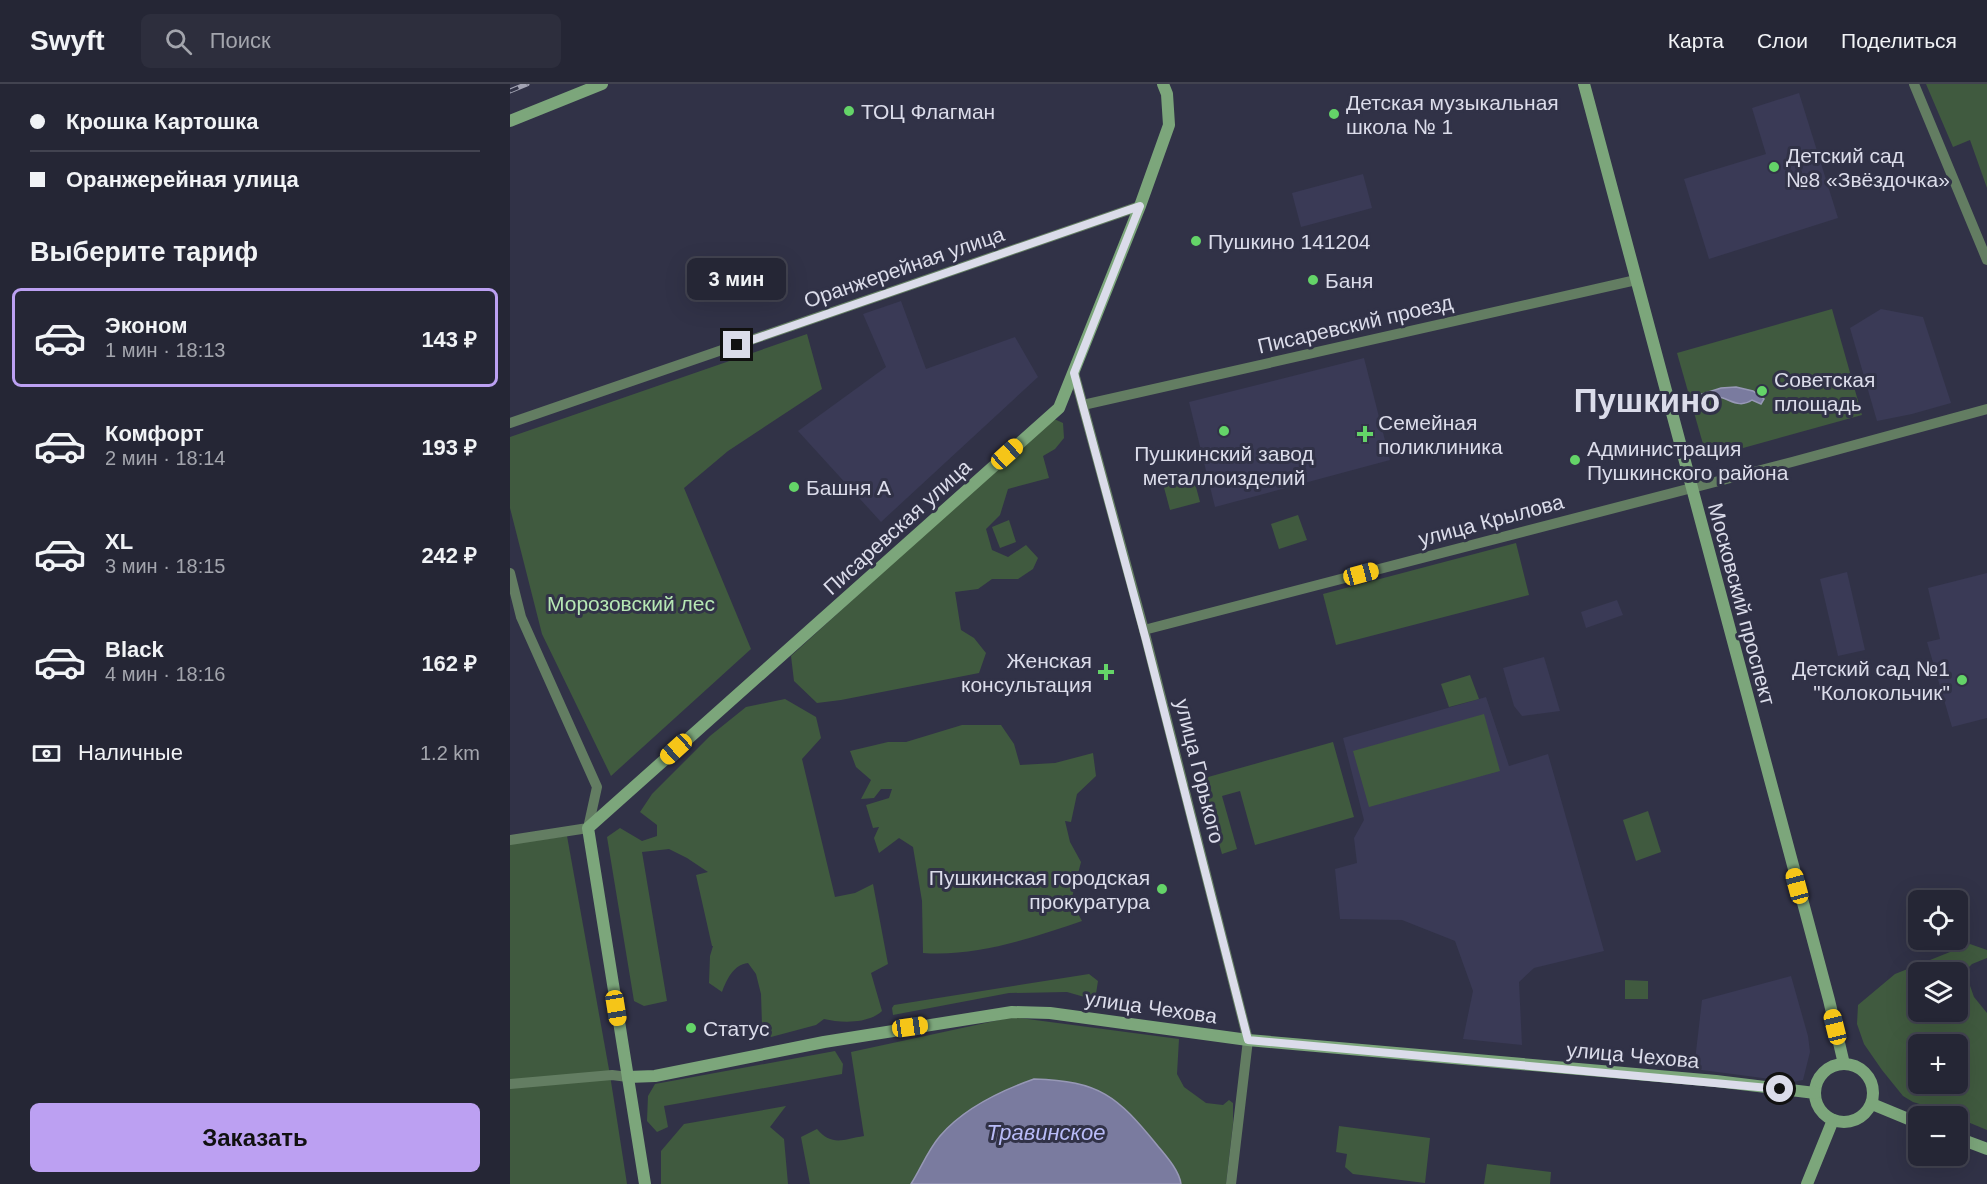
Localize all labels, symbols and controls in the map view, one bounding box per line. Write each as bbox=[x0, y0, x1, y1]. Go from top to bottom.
search box bbox=[141, 14, 561, 68]
text: Swyft bbox=[30, 25, 105, 56]
icon: search bbox=[162, 25, 195, 58]
text: Поиск bbox=[210, 28, 271, 53]
text: Карта bbox=[1668, 29, 1724, 52]
text: Слои bbox=[1757, 29, 1808, 52]
text: Поделиться bbox=[1841, 29, 1957, 52]
place label: Детская музыкальная школа № 1 bbox=[1346, 91, 1559, 138]
place label: ТОЦ Флагман bbox=[861, 100, 995, 123]
marker: ТОЦ Флагман bbox=[842, 104, 856, 118]
marker: Детская музыкальная школа № 1 bbox=[1327, 107, 1341, 121]
text: Крошка Картошка bbox=[66, 109, 259, 134]
place label: Детский сад №8 «Звёздочка» bbox=[1786, 144, 1950, 191]
marker: Детский сад №8 «Звёздочка» bbox=[1767, 160, 1781, 174]
text: Оранжерейная улица bbox=[66, 167, 299, 192]
street label: Оранжерейная улица bbox=[801, 222, 1007, 312]
place label: Пушкино 141204 bbox=[1208, 230, 1371, 253]
marker: Пушкино 141204 bbox=[1189, 234, 1203, 248]
text: Выберите тариф bbox=[30, 237, 258, 267]
callout: 3 мин bbox=[688, 258, 786, 300]
text: 3 мин bbox=[709, 268, 764, 290]
place label: Баня bbox=[1325, 269, 1373, 292]
marker: Баня bbox=[1306, 273, 1320, 287]
street label: Писаревский проезд bbox=[1255, 290, 1455, 358]
icon: car bbox=[33, 311, 87, 365]
text: Эконом bbox=[105, 313, 188, 338]
text: 143 ₽ bbox=[421, 327, 477, 352]
route end bbox=[723, 331, 750, 358]
text: 1 мин · 18:13 bbox=[105, 339, 225, 361]
place label: Советская площадь bbox=[1774, 368, 1875, 415]
district label: Пушкино bbox=[1574, 382, 1720, 419]
marker: Советская площадь bbox=[1755, 384, 1769, 398]
place label: Семейная поликлиника bbox=[1378, 411, 1503, 458]
icon: car bbox=[33, 419, 87, 473]
text: Комфорт bbox=[105, 421, 204, 446]
marker: Пушкинский завод металлоизделий bbox=[1217, 424, 1231, 438]
marker: Семейная поликлиника bbox=[1356, 425, 1374, 443]
text: 193 ₽ bbox=[421, 435, 477, 460]
car bbox=[988, 435, 1026, 473]
place label: Администрация Пушкинского района bbox=[1587, 437, 1789, 484]
place label: Пушкинский завод металлоизделий bbox=[1134, 442, 1314, 489]
text: 2 мин · 18:14 bbox=[105, 447, 225, 469]
marker: Администрация Пушкинского района bbox=[1568, 453, 1582, 467]
street label: Писаревская улица bbox=[819, 455, 976, 599]
place label: Башня А bbox=[806, 476, 891, 499]
marker: Башня А bbox=[787, 480, 801, 494]
street label: улица Крылова bbox=[1416, 489, 1566, 550]
street label: Московский проспект bbox=[1704, 500, 1780, 708]
icon: car bbox=[33, 527, 87, 581]
text: XL bbox=[105, 529, 133, 554]
text: 242 ₽ bbox=[421, 543, 477, 568]
text: 3 мин · 18:15 bbox=[105, 555, 225, 577]
car bbox=[1341, 561, 1381, 587]
park label: Морозовский лес bbox=[547, 592, 715, 615]
icon: car bbox=[33, 635, 87, 689]
text: Black bbox=[105, 637, 164, 662]
place label: Женская консультация bbox=[961, 649, 1092, 696]
text: 162 ₽ bbox=[421, 651, 477, 676]
place label: Детский сад №1 "Колокольчик" bbox=[1792, 657, 1950, 704]
text: 4 мин · 18:16 bbox=[105, 663, 225, 685]
marker: Женская консультация bbox=[1097, 663, 1115, 681]
marker: Детский сад №1 "Колокольчик" bbox=[1955, 673, 1969, 687]
street label: улица Горького bbox=[1171, 697, 1229, 845]
car bbox=[657, 730, 695, 768]
icon: cash bbox=[30, 737, 63, 770]
text: Наличные bbox=[78, 740, 183, 765]
text: 1.2 km bbox=[420, 742, 480, 764]
place label: Пушкинская городская прокуратура bbox=[929, 866, 1150, 913]
car bbox=[1784, 866, 1810, 906]
marker: Пушкинская городская прокуратура bbox=[1155, 882, 1169, 896]
map controls bbox=[1908, 890, 1968, 1166]
button: locate bbox=[1908, 890, 1968, 950]
button: layers bbox=[1908, 962, 1968, 1022]
street label: улица Чехова bbox=[1083, 986, 1219, 1028]
car bbox=[604, 989, 628, 1027]
car bbox=[1822, 1007, 1848, 1047]
car bbox=[891, 1016, 929, 1038]
place label: Статус bbox=[703, 1017, 769, 1040]
marker: Статус bbox=[684, 1021, 698, 1035]
button: + bbox=[1908, 1034, 1968, 1094]
street label: улица Чехова bbox=[1566, 1038, 1701, 1072]
route start bbox=[1766, 1075, 1793, 1102]
button: Заказать bbox=[30, 1103, 480, 1172]
button: − bbox=[1908, 1106, 1968, 1166]
water label: Травинское bbox=[987, 1120, 1105, 1145]

